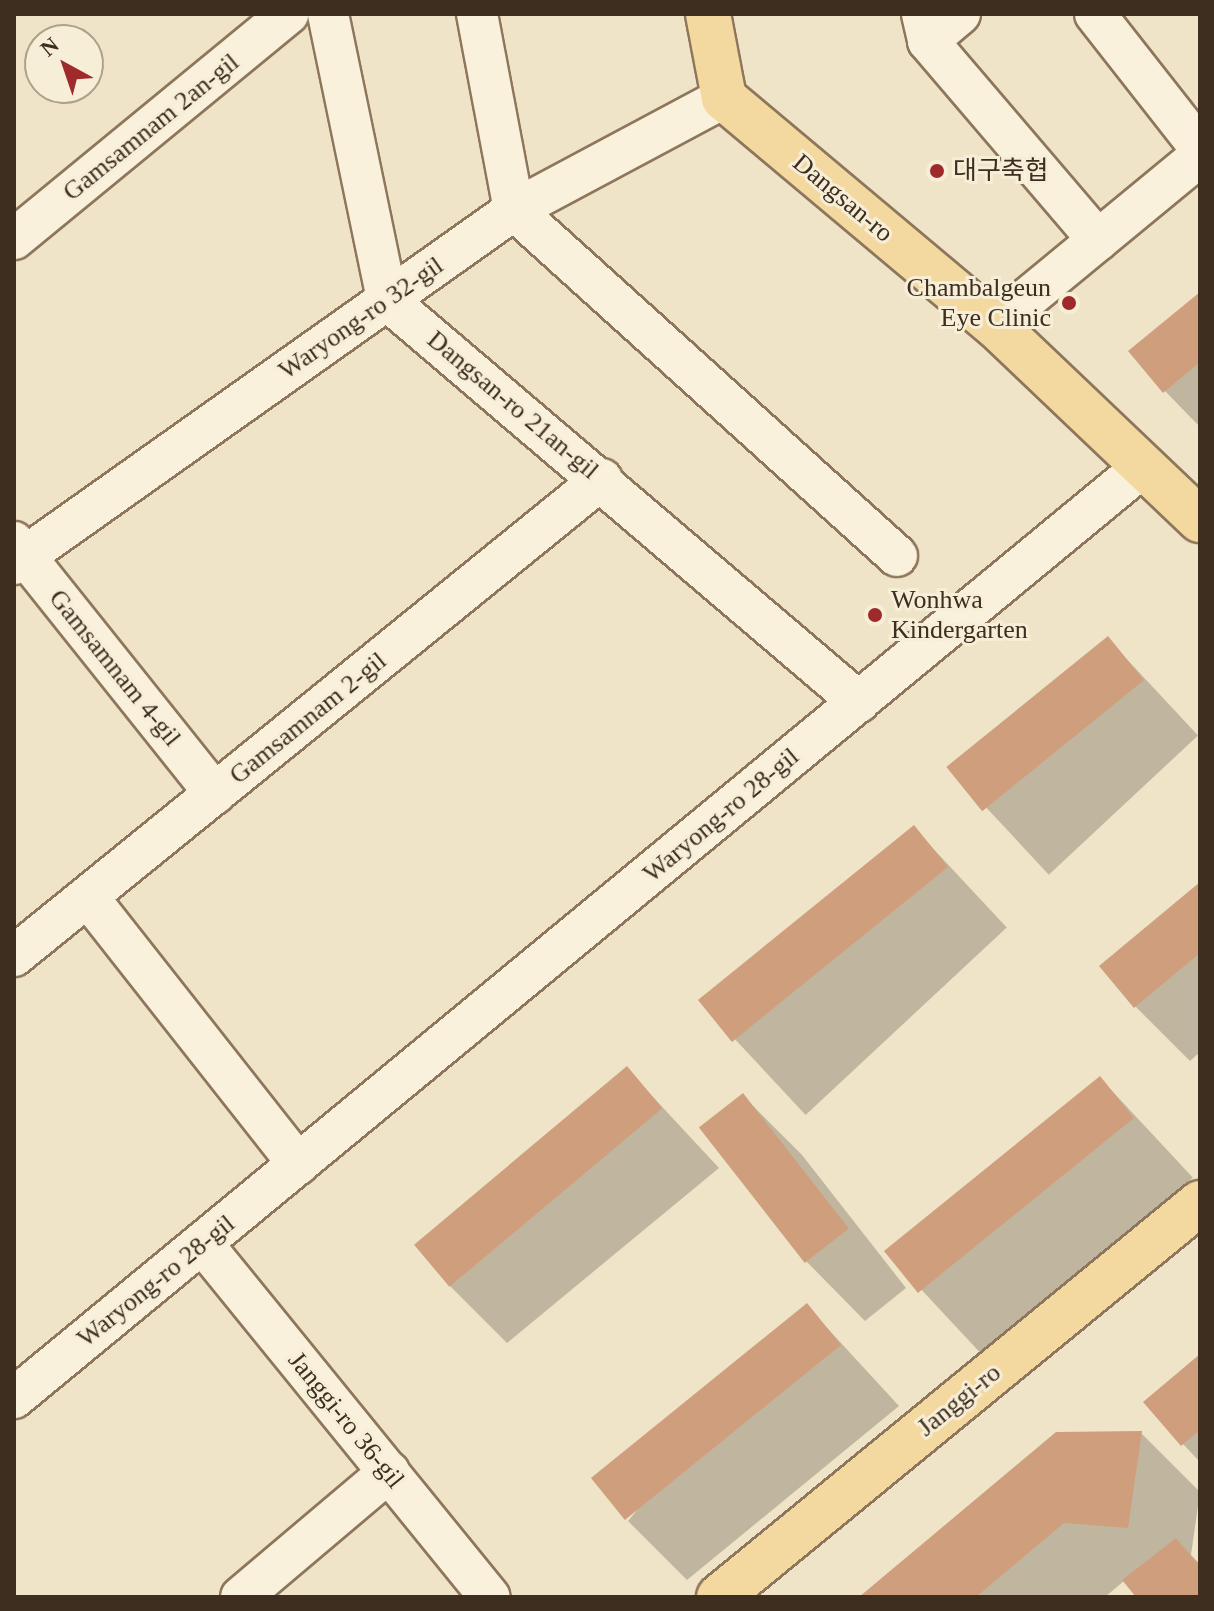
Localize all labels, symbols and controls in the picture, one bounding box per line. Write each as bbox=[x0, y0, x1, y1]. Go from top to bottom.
north arrow bbox=[24, 24, 104, 104]
text: N bbox=[35, 32, 64, 61]
street label: Gamsamnam 2an-gil bbox=[57, 46, 245, 208]
street label: Dangsan-ro bbox=[787, 147, 899, 249]
place label: 대구축협 bbox=[953, 155, 1049, 187]
marker: 대구축협 bbox=[928, 162, 946, 180]
street label: Waryong-ro 32-gil bbox=[273, 250, 449, 386]
place label: Chambalgeun Eye Clinic bbox=[907, 272, 1051, 334]
marker: Chambalgeun Eye Clinic bbox=[1058, 292, 1080, 314]
street label: Dangsan-ro 21an-gil bbox=[421, 324, 605, 486]
street label: Gamsamnam 4-gil bbox=[42, 583, 188, 753]
place label: Wonhwa Kindergarten bbox=[891, 584, 1028, 646]
marker: Wonhwa Kindergarten bbox=[866, 606, 884, 624]
street label: Gamsamnam 2-gil bbox=[223, 645, 393, 791]
street label: Waryong-ro 28-gil bbox=[637, 741, 805, 889]
street label: Waryong-ro 28-gil bbox=[71, 1208, 241, 1354]
street label: Janggi-ro 36-gil bbox=[281, 1345, 411, 1495]
street label: Janggi-ro bbox=[911, 1357, 1007, 1443]

